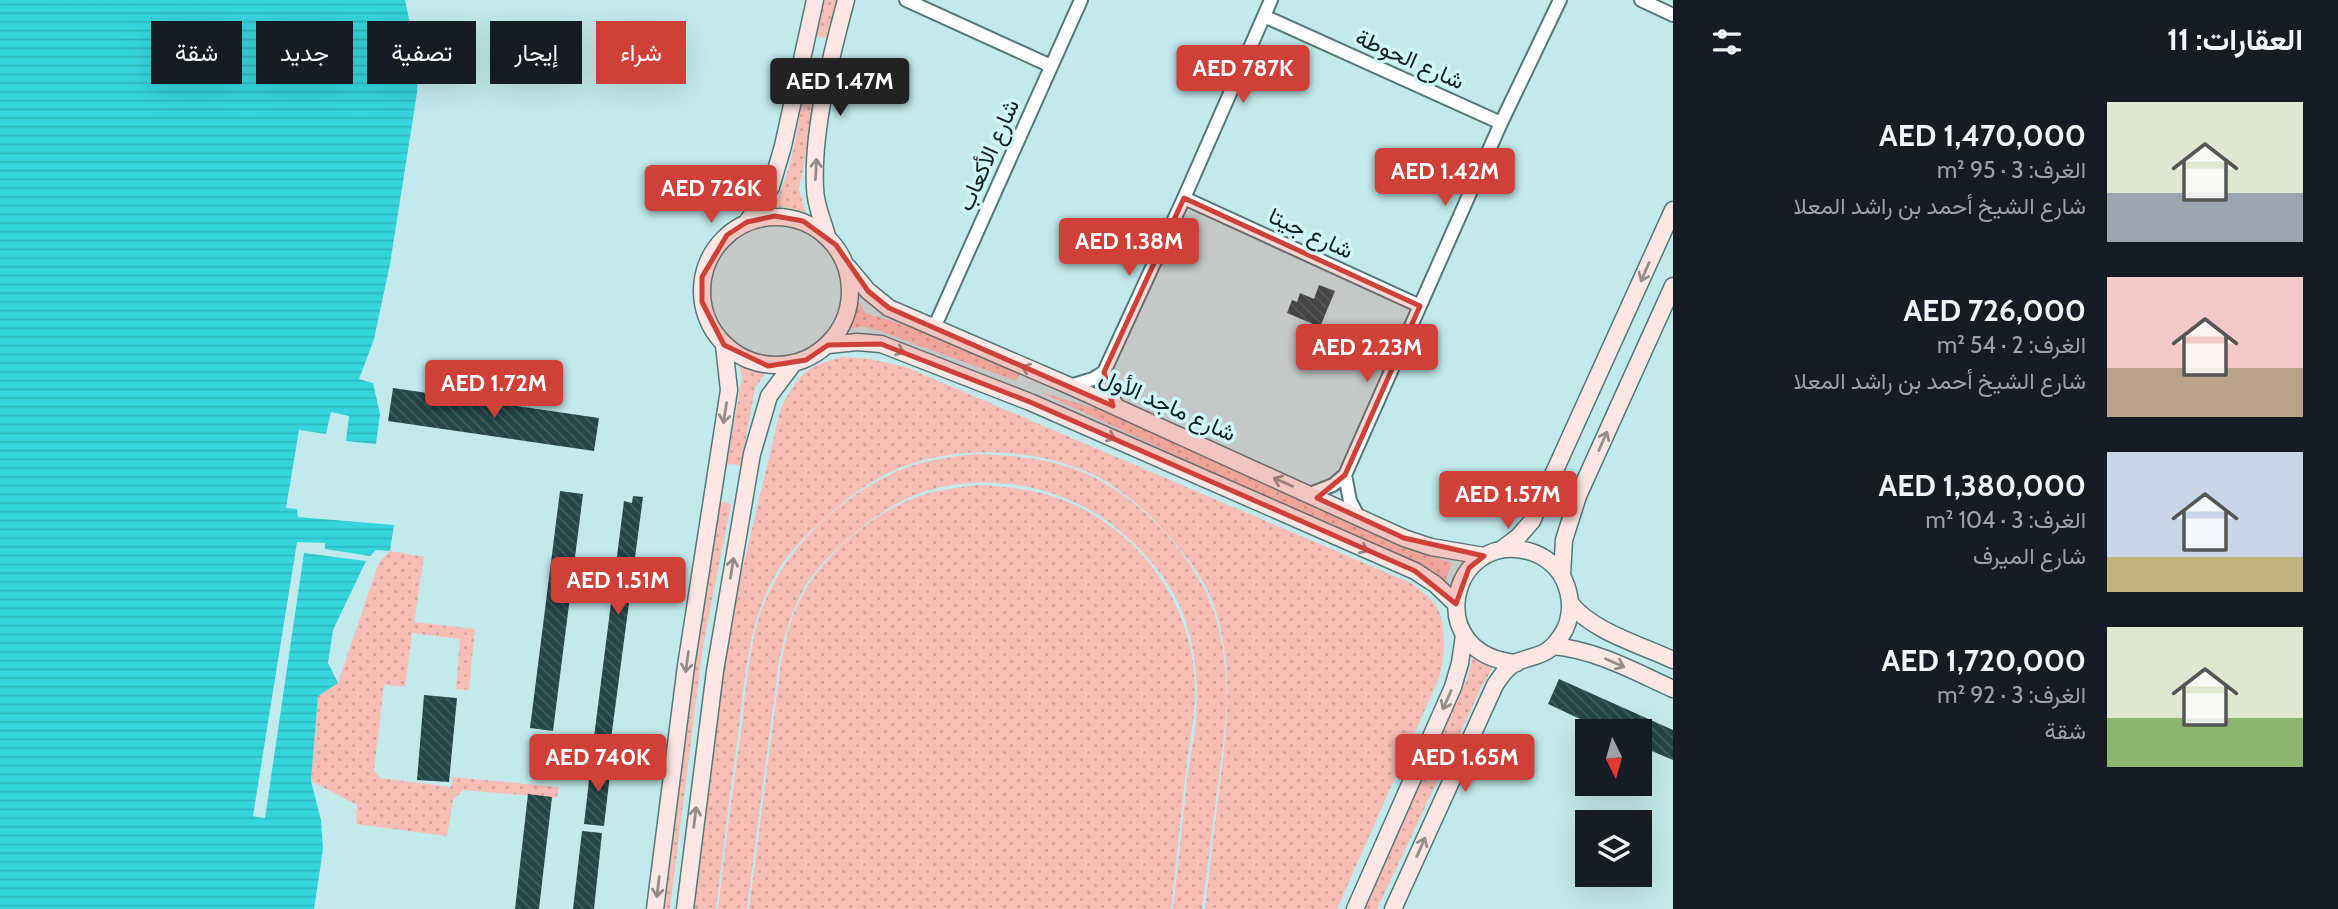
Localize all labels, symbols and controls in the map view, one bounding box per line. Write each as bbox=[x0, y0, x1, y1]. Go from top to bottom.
chip: شقة bbox=[151, 21, 242, 84]
chip: جديد bbox=[256, 21, 353, 84]
chip: تصفية bbox=[367, 21, 476, 84]
chip: إيجار bbox=[490, 21, 582, 84]
chip: شراء bbox=[596, 21, 686, 84]
text: العقارات: 11 bbox=[2167, 21, 2303, 58]
street label: شارع الحوطة bbox=[1350, 23, 1469, 97]
icon: filters bbox=[1708, 23, 1746, 61]
pin: AED 787K bbox=[1171, 46, 1315, 105]
text: AED 787K bbox=[1193, 54, 1293, 82]
pin: AED 1.47M bbox=[760, 58, 920, 118]
text: AED 1.47M bbox=[786, 67, 894, 95]
street label: شارع الأكعاب bbox=[951, 95, 1027, 216]
text: AED 1,470,000 bbox=[1879, 117, 2086, 154]
icon: home bbox=[2163, 130, 2247, 214]
pin: AED 1.42M bbox=[1365, 148, 1525, 208]
text: الغرف: 3 · 95 m² bbox=[1937, 156, 2086, 184]
text: AED 1.42M bbox=[1391, 157, 1499, 185]
one-way arrow bbox=[809, 158, 822, 181]
pin: AED 726K bbox=[639, 166, 783, 225]
text: AED 726K bbox=[661, 174, 761, 202]
text: شارع الشيخ أحمد بن راشد المعلا bbox=[1793, 192, 2086, 220]
street label: شارع جيتا bbox=[1263, 201, 1358, 267]
pin: AED 1.38M bbox=[1049, 218, 1209, 278]
text: AED 1.38M bbox=[1075, 227, 1183, 255]
one-way arrow bbox=[1638, 261, 1651, 282]
text: AED 726,000 bbox=[1904, 292, 2086, 329]
icon: home bbox=[2163, 305, 2247, 389]
pin: AED 2.23M bbox=[1287, 324, 1447, 384]
text: الغرف: 2 · 54 m² bbox=[1937, 331, 2086, 359]
text: AED 2.23M bbox=[1312, 333, 1422, 361]
one-way arrow bbox=[884, 344, 906, 357]
pin: AED 1.72M bbox=[414, 360, 574, 420]
one-way arrow bbox=[1021, 362, 1042, 375]
street label: شارع ماجد الأول bbox=[1095, 363, 1240, 449]
text: شارع الشيخ أحمد بن راشد المعلا bbox=[1793, 367, 2086, 395]
text: AED 1.72M bbox=[441, 369, 547, 397]
one-way arrow bbox=[719, 401, 732, 423]
one-way arrow bbox=[1095, 430, 1116, 443]
one-way arrow bbox=[1597, 431, 1610, 452]
text: AED 1,380,000 bbox=[1878, 467, 2086, 504]
pin: AED 1.57M bbox=[1428, 472, 1588, 531]
one-way arrow bbox=[1273, 475, 1295, 488]
text: AED 1.57M bbox=[1455, 480, 1561, 508]
icon: home bbox=[2163, 480, 2247, 564]
text: الغرف: 3 · 104 m² bbox=[1926, 506, 2086, 534]
one-way arrow bbox=[1348, 541, 1369, 554]
text: شارع الميرف bbox=[1973, 542, 2086, 570]
one-way arrow bbox=[726, 557, 739, 579]
pin: AED 1.51M bbox=[538, 558, 698, 617]
text: AED 1.51M bbox=[567, 566, 669, 594]
text: AED 1,720,000 bbox=[1882, 642, 2086, 679]
one-way arrow bbox=[680, 650, 693, 672]
icon: home bbox=[2163, 655, 2247, 739]
one-way arrow bbox=[1603, 657, 1625, 670]
text: الغرف: 3 · 92 m² bbox=[1937, 681, 2086, 709]
one-way arrow bbox=[1440, 689, 1453, 710]
text: شقة bbox=[2044, 717, 2086, 745]
north arrow bbox=[1575, 719, 1652, 796]
map controls bbox=[1575, 719, 1652, 887]
pin: AED 740K bbox=[526, 734, 670, 794]
pin: AED 1.65M bbox=[1385, 734, 1545, 794]
text: AED 740K bbox=[545, 743, 651, 771]
text: AED 1.65M bbox=[1411, 743, 1519, 771]
one-way arrow bbox=[689, 806, 702, 829]
button: layers bbox=[1575, 810, 1652, 887]
one-way arrow bbox=[1415, 837, 1428, 858]
one-way arrow bbox=[651, 875, 664, 898]

